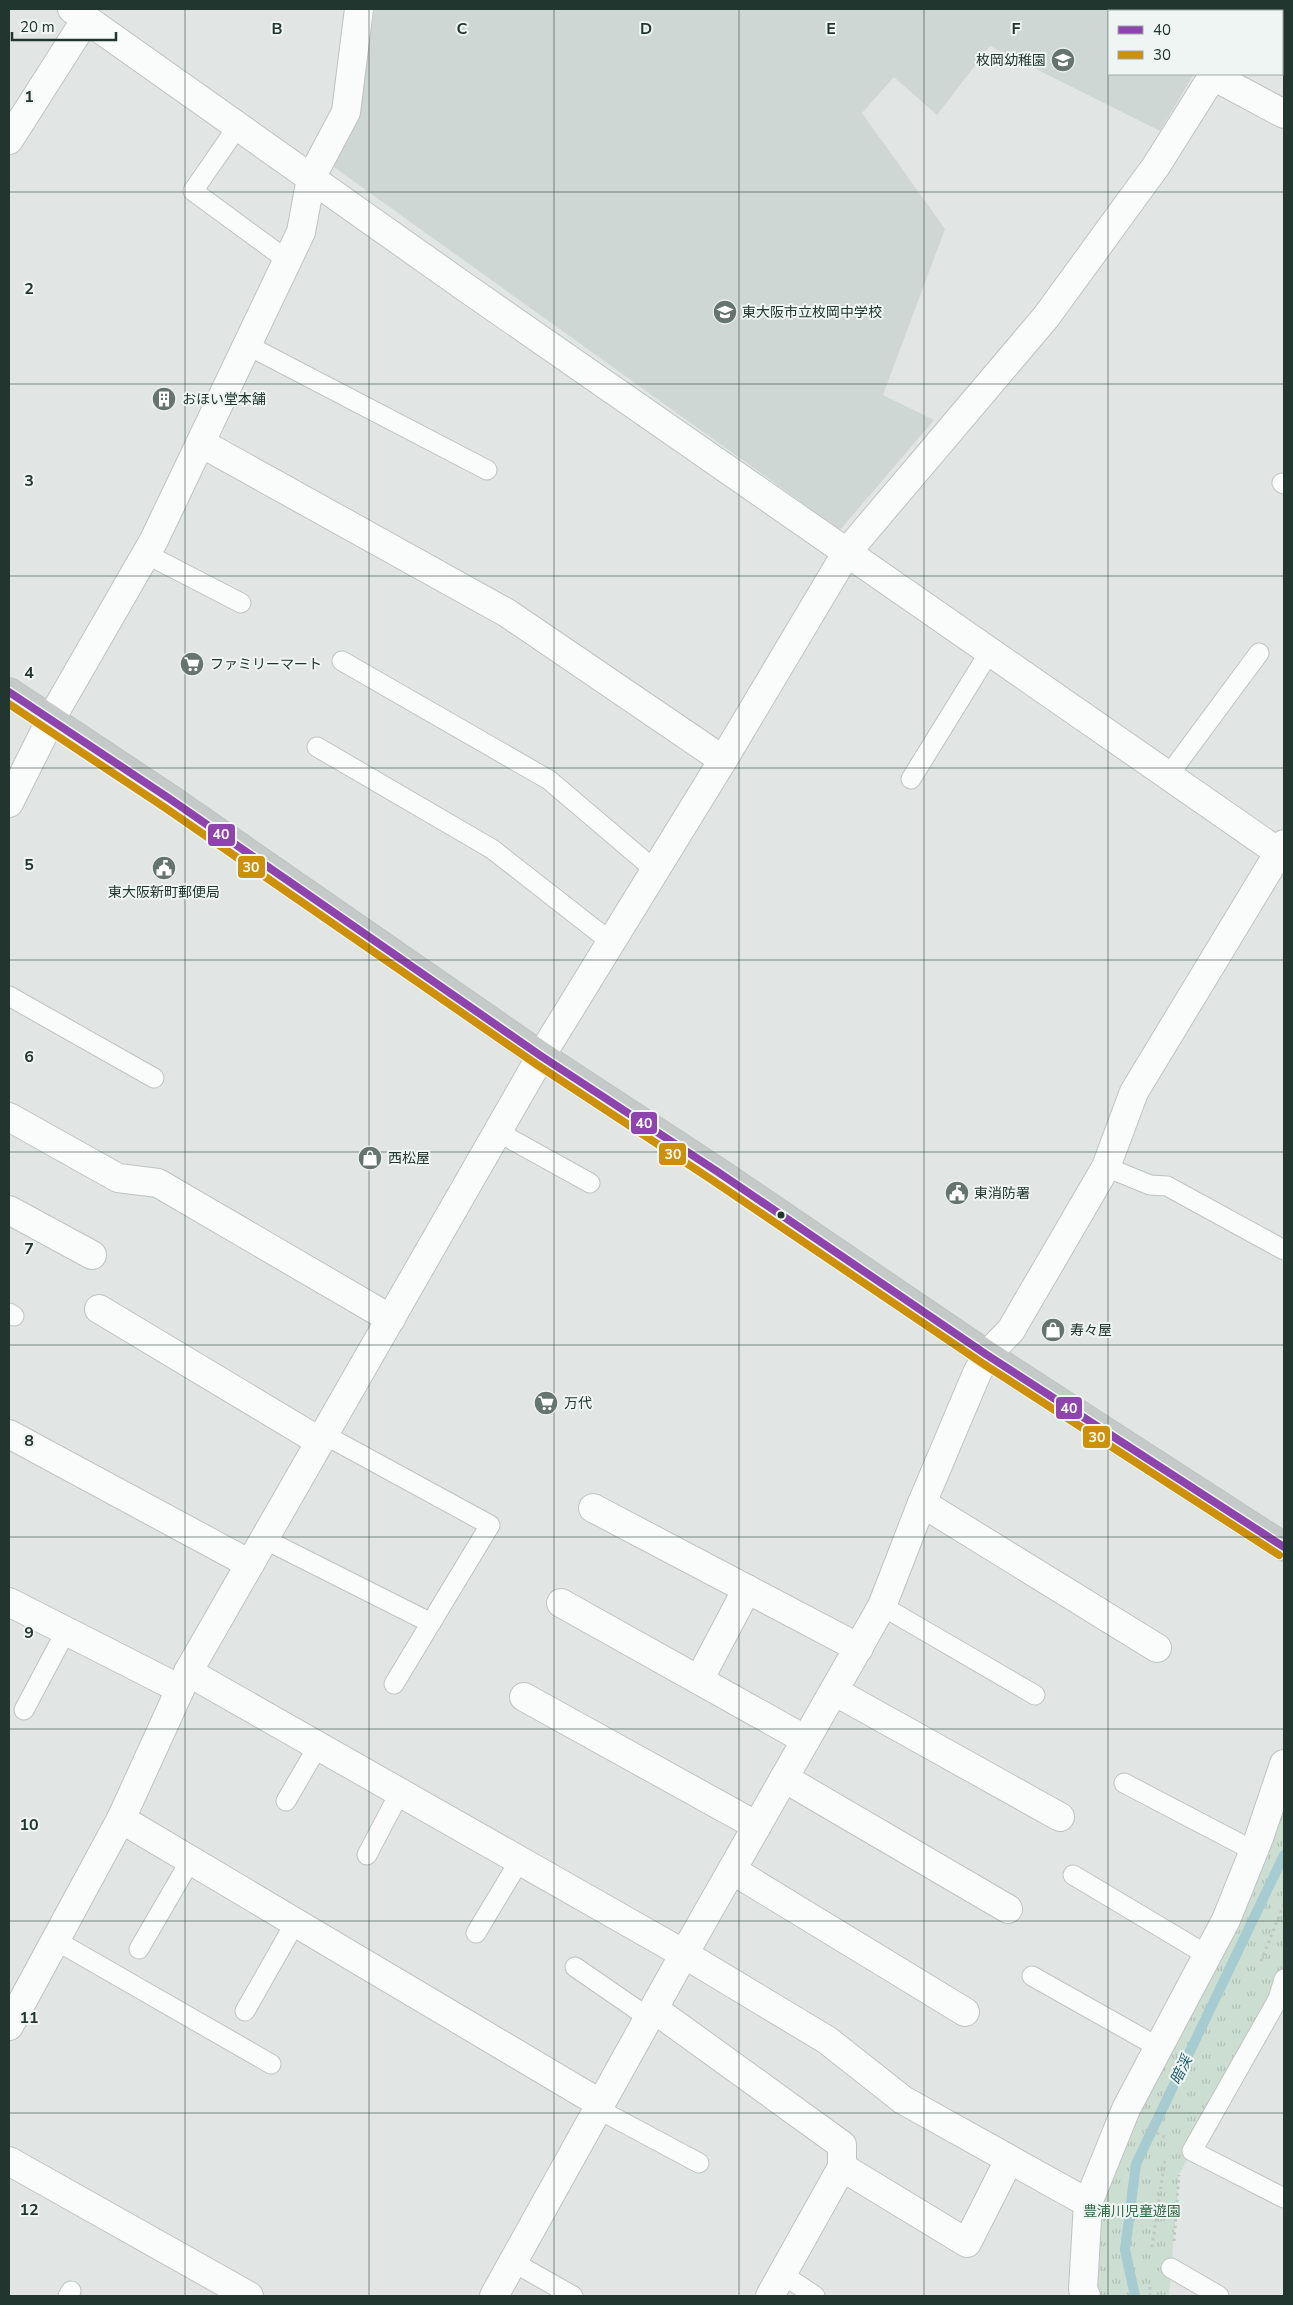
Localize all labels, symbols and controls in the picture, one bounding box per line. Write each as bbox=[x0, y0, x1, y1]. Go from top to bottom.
scale bar bbox=[12, 10, 116, 42]
legend bbox=[1108, 10, 1283, 75]
text: 20 m bbox=[20, 17, 55, 37]
text: B bbox=[271, 18, 283, 40]
text: C bbox=[457, 18, 468, 40]
text: D bbox=[640, 18, 652, 40]
text: E bbox=[826, 18, 836, 40]
text: F bbox=[1012, 18, 1021, 40]
text: 40 bbox=[1153, 20, 1171, 40]
text: 30 bbox=[1153, 45, 1171, 65]
school or university icon: 枚岡幼稚園 bbox=[1050, 47, 1076, 73]
place label: 枚岡幼稚園 bbox=[976, 51, 1046, 70]
text: 1 bbox=[24, 86, 34, 108]
text: 2 bbox=[24, 278, 34, 300]
school or university icon: 東大阪市立枚岡中学校 bbox=[712, 299, 738, 325]
place label: 東大阪市立枚岡中学校 bbox=[742, 303, 882, 322]
building icon: おほい堂本舗 bbox=[151, 386, 177, 412]
place label: おほい堂本舗 bbox=[182, 390, 266, 409]
text: 3 bbox=[24, 470, 34, 492]
supermarket icon: ファミリーマート bbox=[179, 651, 205, 677]
place label: ファミリーマート bbox=[210, 655, 322, 674]
text: 4 bbox=[24, 662, 34, 684]
line badge: 40 bbox=[207, 823, 236, 847]
text: 40 bbox=[213, 825, 229, 844]
text: 5 bbox=[24, 854, 34, 876]
public building icon: 東大阪新町郵便局 bbox=[151, 855, 177, 881]
line badge: 30 bbox=[237, 855, 266, 879]
text: 30 bbox=[243, 858, 259, 877]
place label: 東大阪新町郵便局 bbox=[108, 883, 220, 902]
text: 6 bbox=[24, 1046, 34, 1068]
line badge: 40 bbox=[630, 1111, 658, 1135]
text: 40 bbox=[636, 1114, 652, 1133]
line badge: 30 bbox=[658, 1142, 687, 1166]
shop icon: 西松屋 bbox=[357, 1145, 383, 1171]
text: 30 bbox=[665, 1145, 681, 1164]
place label: 西松屋 bbox=[388, 1149, 430, 1168]
public building icon: 東消防署 bbox=[944, 1180, 970, 1206]
place label: 東消防署 bbox=[974, 1184, 1030, 1203]
unlabelled marker bbox=[776, 1210, 786, 1220]
text: 7 bbox=[24, 1238, 34, 1260]
shop icon: 寿々屋 bbox=[1040, 1317, 1066, 1343]
place label: 寿々屋 bbox=[1070, 1321, 1112, 1340]
supermarket icon: 万代 bbox=[533, 1390, 559, 1416]
place label: 万代 bbox=[564, 1394, 592, 1413]
line badge: 40 bbox=[1055, 1396, 1083, 1420]
text: 40 bbox=[1061, 1399, 1077, 1418]
line badge: 30 bbox=[1082, 1425, 1111, 1449]
text: 30 bbox=[1089, 1428, 1105, 1447]
text: 8 bbox=[24, 1430, 34, 1452]
text: 9 bbox=[24, 1622, 34, 1644]
text: 10 bbox=[19, 1814, 39, 1836]
text: 11 bbox=[19, 2007, 39, 2029]
water label: 暗渓 bbox=[1165, 2050, 1197, 2088]
text: 12 bbox=[19, 2199, 39, 2221]
park label: 豊浦川児童遊園 bbox=[1083, 2202, 1181, 2221]

